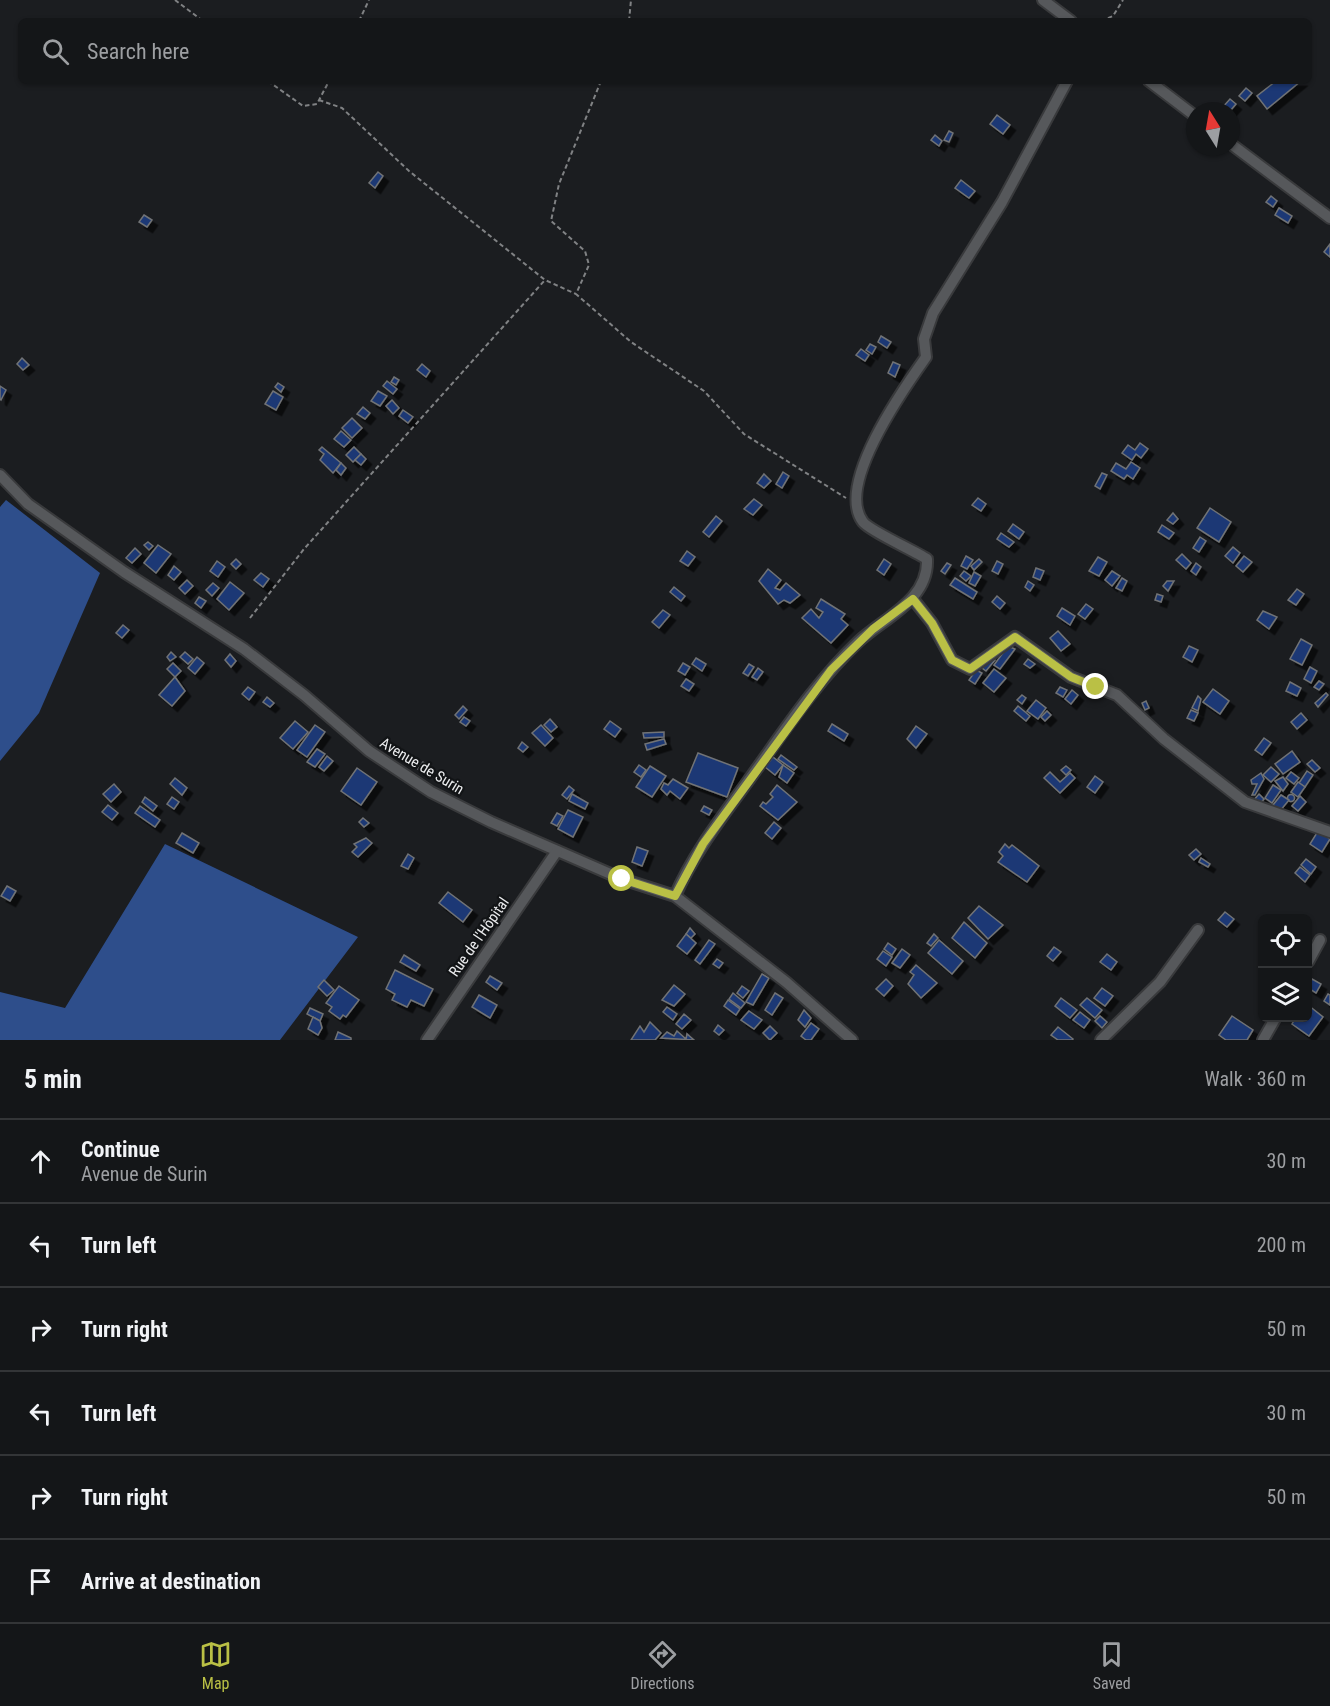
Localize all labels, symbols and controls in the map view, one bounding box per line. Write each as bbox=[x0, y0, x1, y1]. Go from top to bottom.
search box bbox=[18, 18, 1312, 84]
icon: search bbox=[39, 35, 72, 68]
text: Search here bbox=[87, 39, 189, 64]
north arrow bbox=[1186, 102, 1240, 156]
route end bbox=[1082, 673, 1108, 699]
street label: Avenue de Surin bbox=[377, 734, 467, 798]
route start bbox=[608, 865, 634, 891]
street label: Rue de l'Hôpital bbox=[445, 894, 513, 980]
map controls bbox=[1258, 914, 1312, 1022]
button: locate bbox=[1258, 914, 1312, 968]
button: layers bbox=[1258, 968, 1312, 1022]
text: 5 min bbox=[24, 1064, 82, 1094]
text: Walk · 360 m bbox=[1205, 1067, 1306, 1091]
text: Continue bbox=[81, 1137, 160, 1162]
icon: ahead bbox=[24, 1145, 57, 1178]
text: 30 m bbox=[1267, 1149, 1306, 1173]
text: Avenue de Surin bbox=[81, 1162, 207, 1186]
icon: left bbox=[24, 1229, 57, 1262]
text: Turn left bbox=[81, 1233, 156, 1258]
text: 200 m bbox=[1257, 1233, 1306, 1257]
icon: right bbox=[24, 1313, 57, 1346]
text: Turn right bbox=[81, 1317, 168, 1342]
text: 50 m bbox=[1267, 1317, 1306, 1341]
icon: left bbox=[24, 1397, 57, 1430]
text: Turn left bbox=[81, 1401, 156, 1426]
text: 30 m bbox=[1267, 1401, 1306, 1425]
icon: right bbox=[24, 1481, 57, 1514]
text: Turn right bbox=[81, 1485, 168, 1510]
text: 50 m bbox=[1267, 1485, 1306, 1509]
icon: arrive bbox=[24, 1565, 57, 1598]
text: Arrive at destination bbox=[81, 1569, 261, 1594]
tab: Map bbox=[199, 1638, 232, 1693]
tab: Directions bbox=[631, 1638, 694, 1693]
tab: Saved bbox=[1093, 1638, 1131, 1693]

